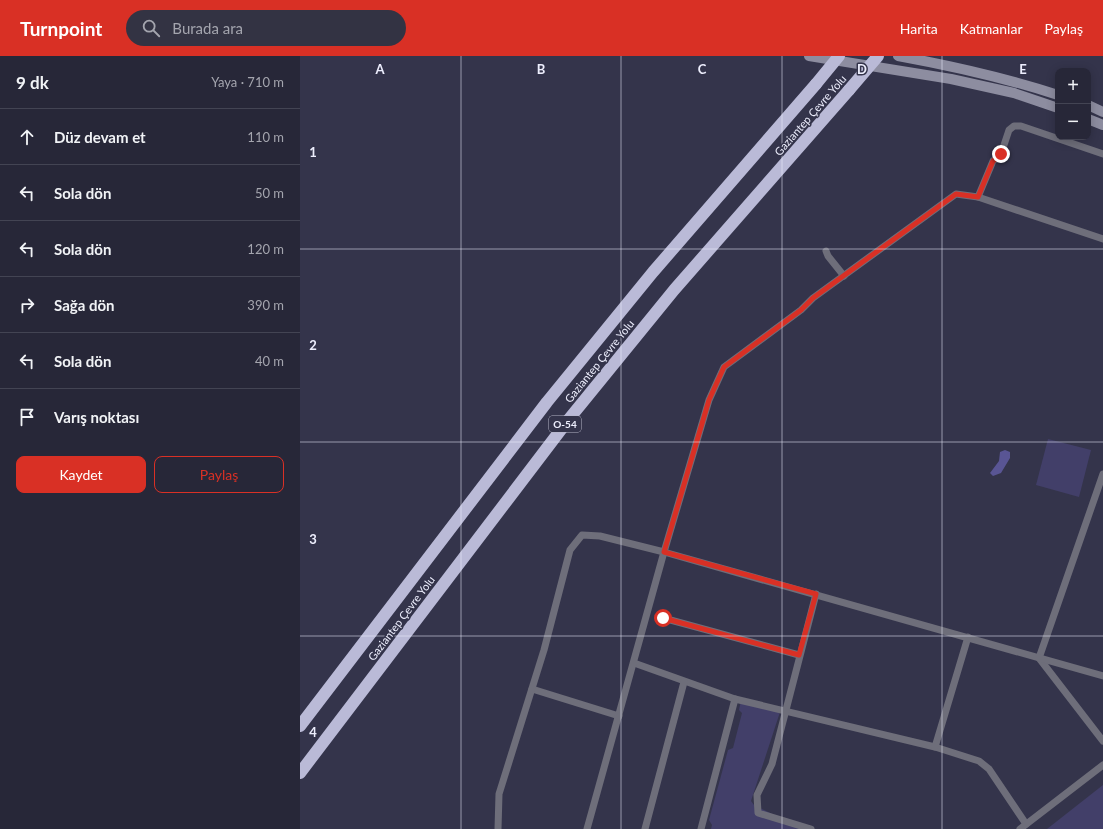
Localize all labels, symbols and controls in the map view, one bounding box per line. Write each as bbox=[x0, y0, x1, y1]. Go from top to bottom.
search box bbox=[126, 10, 406, 46]
text: Turnpoint bbox=[20, 17, 102, 40]
icon: search bbox=[140, 17, 162, 39]
text: Burada ara bbox=[172, 19, 243, 37]
text: Harita bbox=[900, 20, 938, 37]
text: Katmanlar bbox=[960, 20, 1022, 37]
text: Paylaş bbox=[1044, 20, 1083, 37]
text: A bbox=[374, 61, 385, 77]
text: B bbox=[537, 61, 546, 77]
text: C bbox=[698, 61, 707, 77]
text: D bbox=[857, 61, 867, 77]
text: E bbox=[1019, 61, 1027, 77]
map controls bbox=[1055, 68, 1091, 140]
button: + bbox=[1055, 68, 1091, 104]
text: 9 dk bbox=[16, 72, 49, 93]
street label: Gaziantep Çevre Yolu bbox=[771, 72, 849, 158]
text: Yaya · 710 m bbox=[211, 74, 284, 90]
button: − bbox=[1055, 104, 1091, 140]
icon: ahead bbox=[16, 126, 38, 148]
text: Düz devam et bbox=[54, 128, 146, 146]
text: 110 m bbox=[247, 129, 284, 145]
text: 1 bbox=[309, 144, 317, 160]
route end bbox=[992, 145, 1010, 163]
icon: left bbox=[16, 182, 38, 204]
text: Sola dön bbox=[54, 184, 111, 202]
text: 50 m bbox=[255, 185, 284, 201]
icon: left bbox=[16, 238, 38, 260]
text: Sola dön bbox=[54, 240, 111, 258]
text: 120 m bbox=[247, 241, 284, 257]
icon: right bbox=[16, 294, 38, 316]
text: Sağa dön bbox=[54, 296, 115, 314]
text: 390 m bbox=[247, 297, 284, 313]
street label: Gaziantep Çevre Yolu bbox=[562, 317, 636, 405]
text: 2 bbox=[309, 337, 317, 353]
icon: left bbox=[16, 350, 38, 372]
text: Sola dön bbox=[54, 352, 111, 370]
text: 40 m bbox=[255, 353, 284, 369]
icon: arrive bbox=[16, 406, 38, 428]
text: Varış noktası bbox=[54, 408, 139, 426]
road number: O-54 bbox=[549, 416, 581, 432]
button: Kaydet bbox=[16, 456, 146, 493]
button: Paylaş bbox=[154, 456, 284, 493]
text: 3 bbox=[309, 531, 317, 547]
street label: Gaziantep Çevre Yolu bbox=[365, 573, 437, 663]
route start bbox=[654, 609, 672, 627]
text: 4 bbox=[309, 724, 317, 740]

